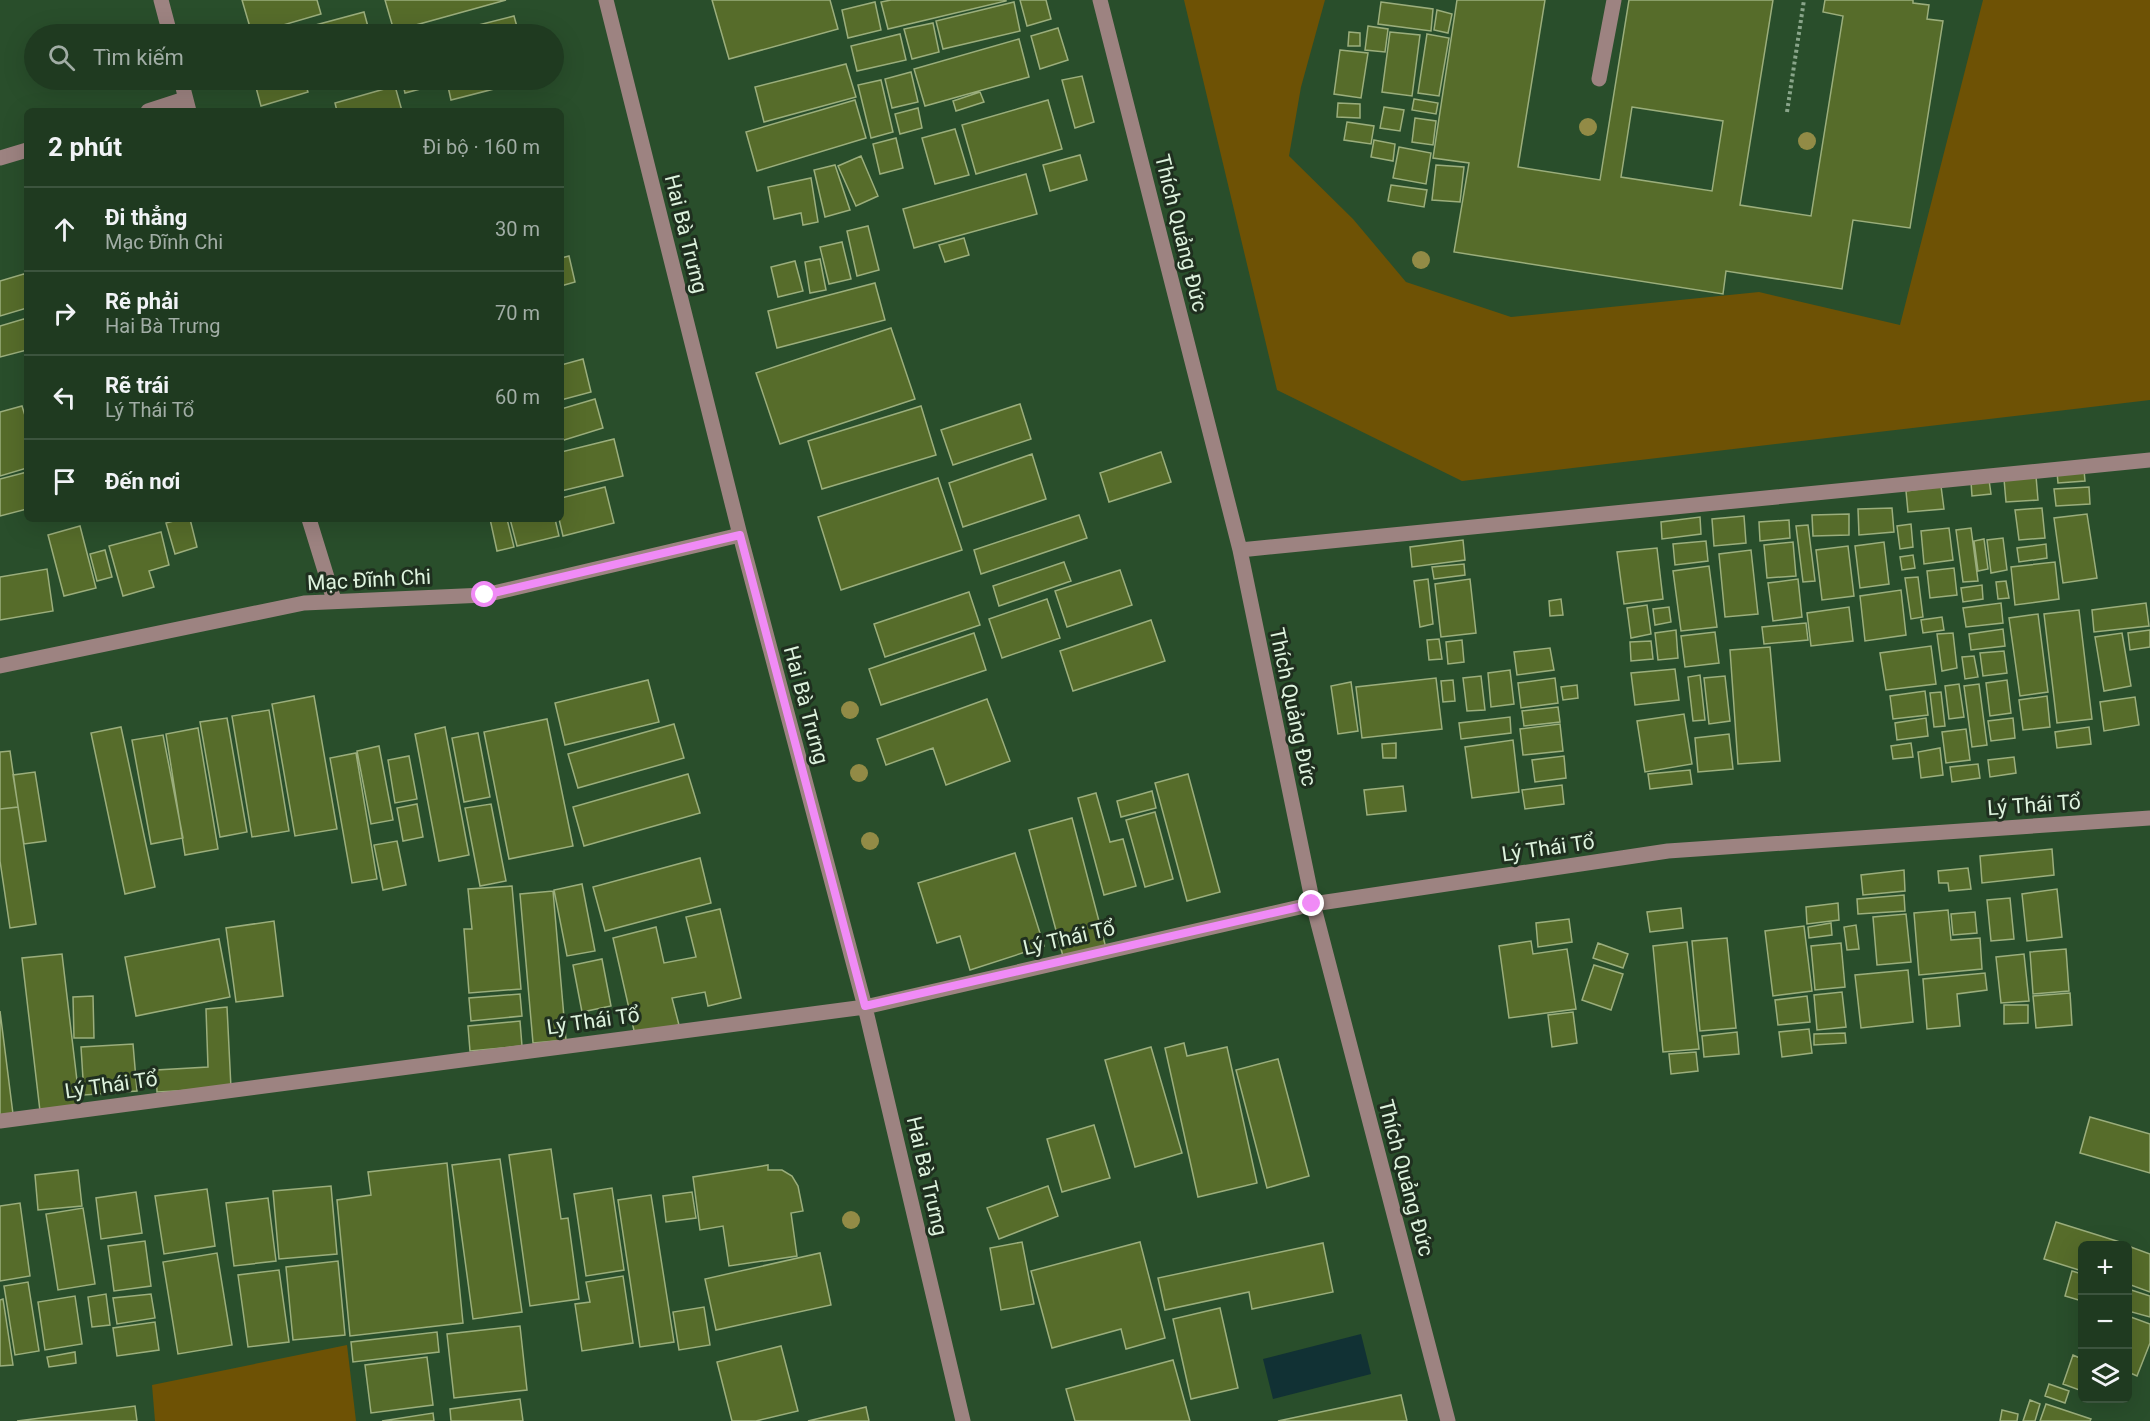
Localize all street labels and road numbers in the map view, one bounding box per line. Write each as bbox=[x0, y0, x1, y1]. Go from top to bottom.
street label: Thích Quảng Đức bbox=[1150, 152, 1212, 314]
street label: Hai Bà Trưng bbox=[660, 172, 712, 296]
street label: Mạc Đĩnh Chi bbox=[306, 565, 432, 595]
street label: Thích Quảng Đức bbox=[1265, 626, 1321, 788]
street label: Hai Bà Trưng bbox=[779, 643, 833, 767]
street label: Lý Thái Tổ bbox=[1986, 790, 2082, 820]
street label: Lý Thái Tổ bbox=[1500, 830, 1596, 866]
street label: Lý Thái Tổ bbox=[1021, 916, 1117, 960]
street label: Lý Thái Tổ bbox=[545, 1003, 641, 1039]
street label: Lý Thái Tổ bbox=[63, 1067, 159, 1103]
street label: Thích Quảng Đức bbox=[1374, 1097, 1438, 1259]
street label: Hai Bà Trưng bbox=[902, 1114, 952, 1238]

